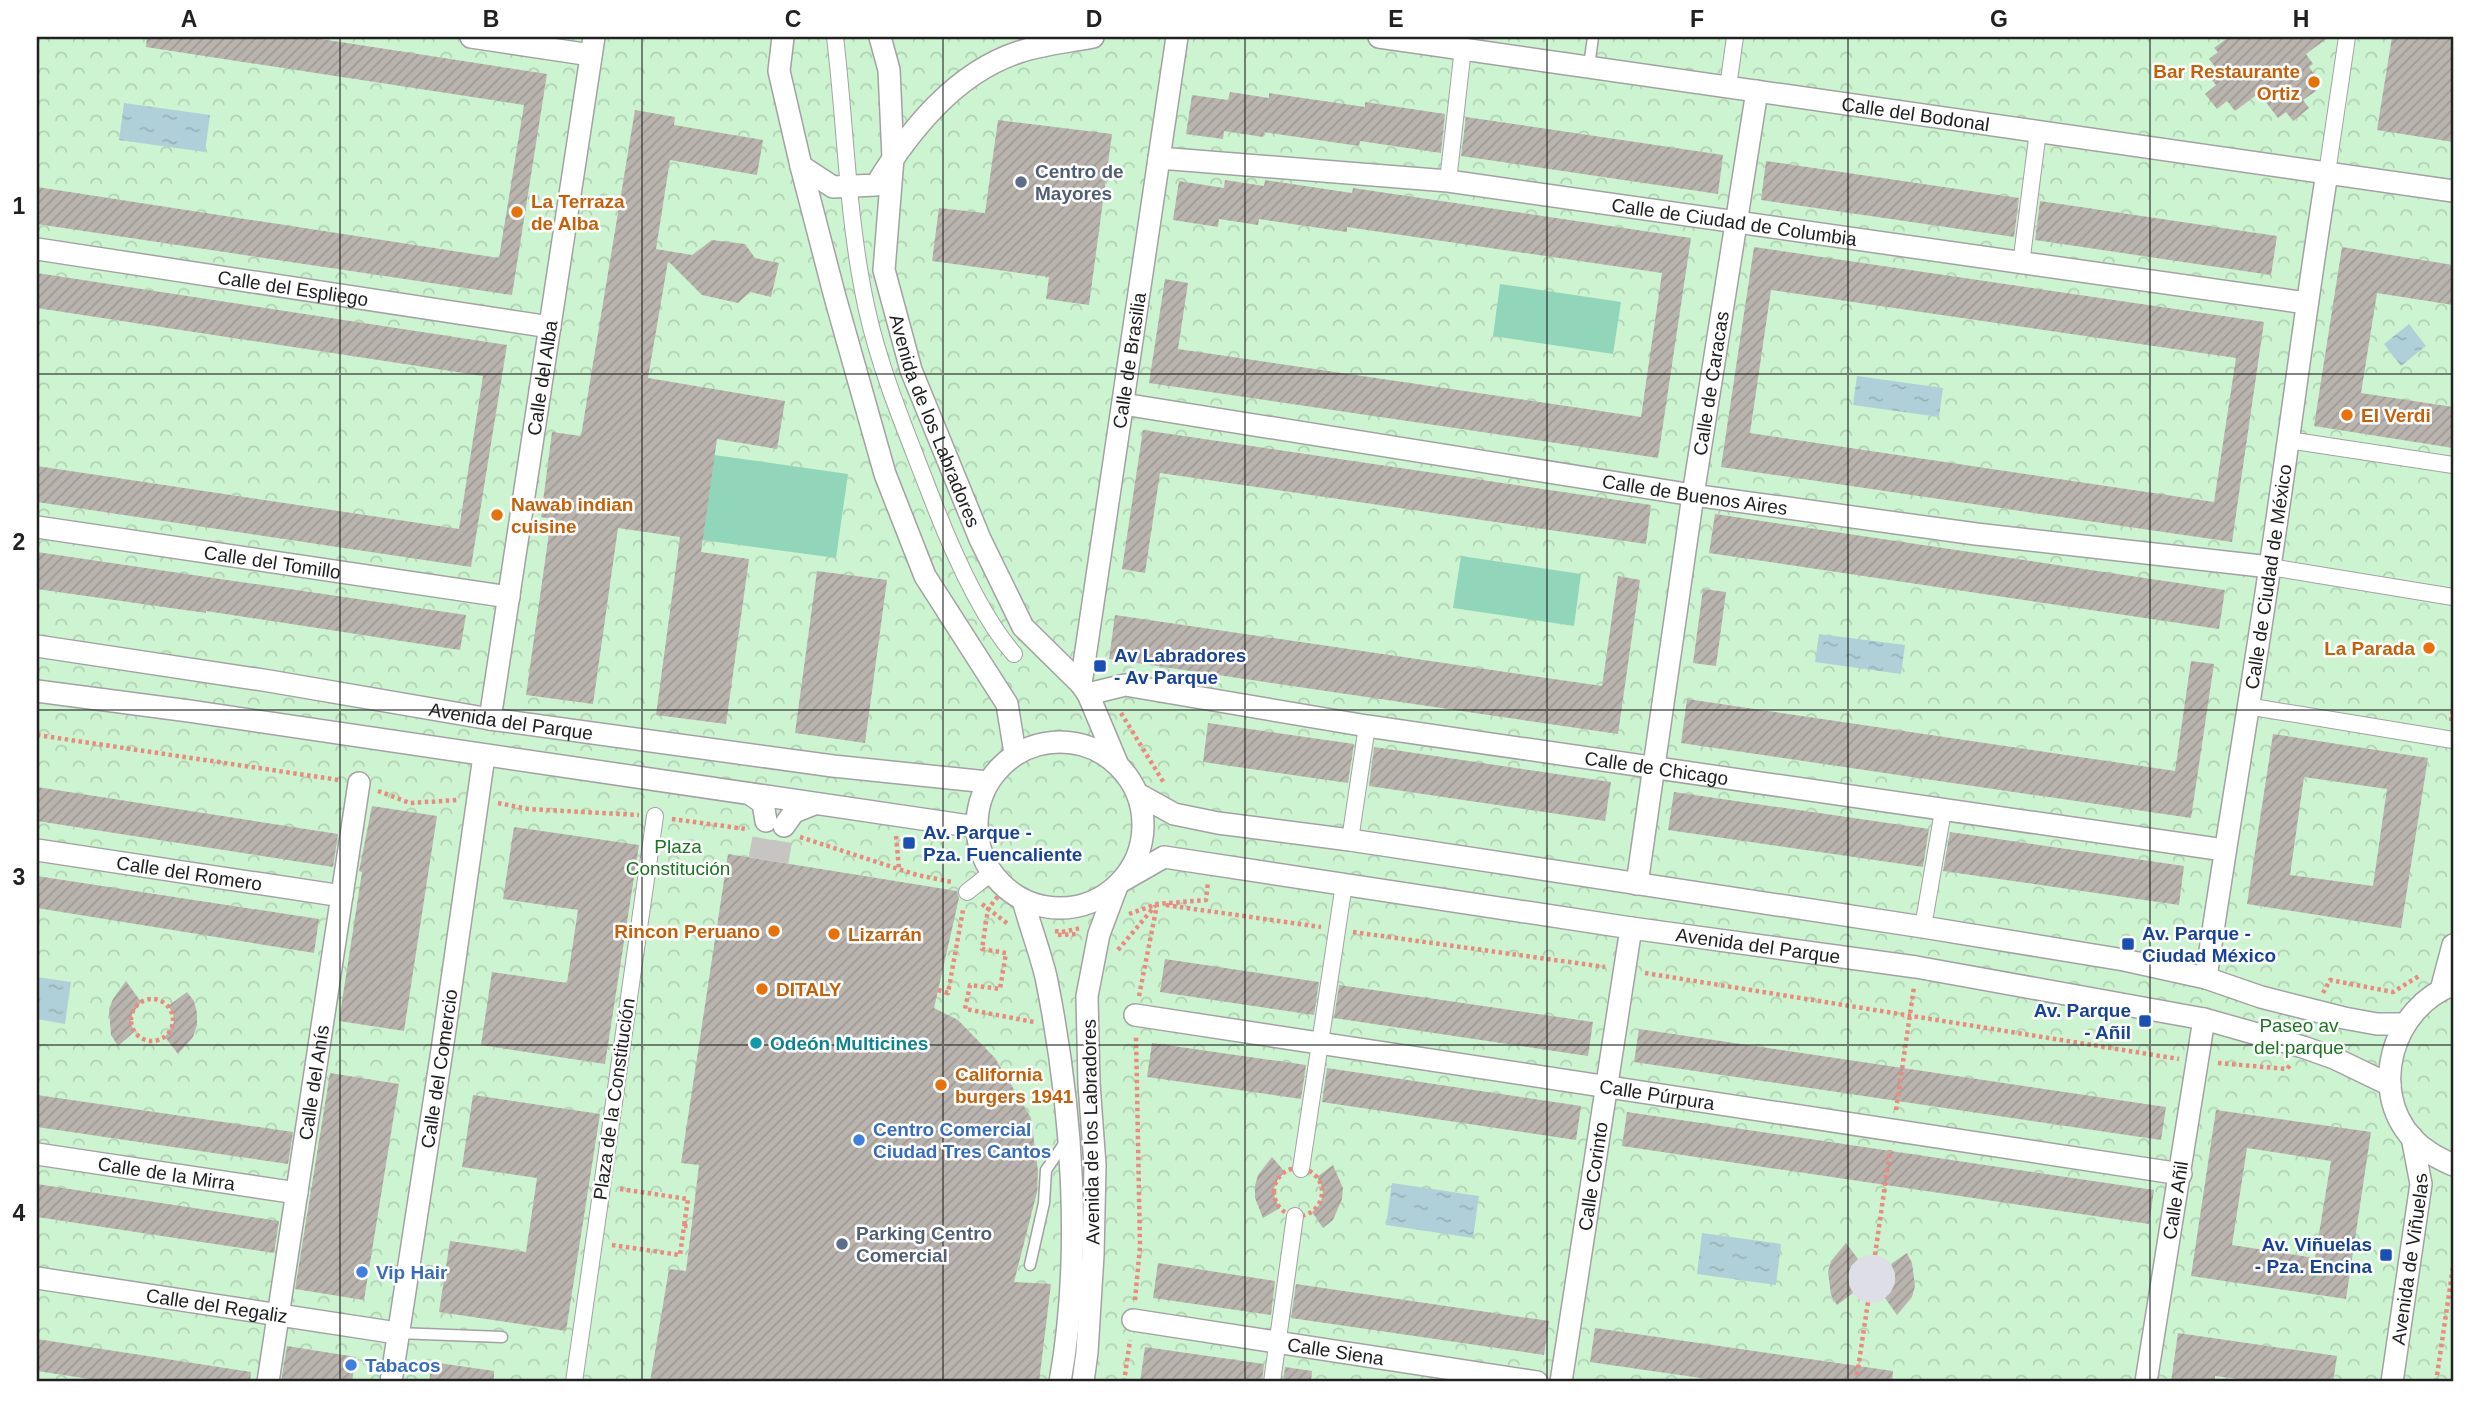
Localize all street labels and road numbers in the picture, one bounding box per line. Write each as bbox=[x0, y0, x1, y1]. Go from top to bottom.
street label: Calle del Bodonal bbox=[1840, 93, 1991, 135]
street label: Calle de Ciudad de Columbia bbox=[1610, 194, 1859, 250]
street label: Calle del Espliego bbox=[216, 266, 370, 310]
street label: Calle de Brasilia bbox=[1109, 291, 1150, 430]
street label: Calle de Caracas bbox=[1689, 310, 1732, 457]
street label: Avenida de los Labradores bbox=[886, 312, 984, 530]
street label: Calle del Alba bbox=[523, 318, 561, 437]
street label: Calle de Ciudad de México bbox=[2241, 463, 2295, 691]
street label: Calle de Buenos Aires bbox=[1601, 470, 1789, 518]
street label: Calle del Tomillo bbox=[203, 541, 342, 582]
street label: Avenida del Parque bbox=[427, 698, 594, 744]
street label: Calle de Chicago bbox=[1583, 747, 1730, 789]
street label: Calle del Romero bbox=[115, 852, 263, 894]
street label: Avenida del Parque bbox=[1675, 924, 1842, 967]
street label: Calle del Comercio bbox=[417, 988, 461, 1150]
street label: Plaza de la Constitución bbox=[589, 997, 639, 1201]
street label: Avenida de los Labradores bbox=[1079, 1019, 1103, 1245]
street label: Calle del Anís bbox=[294, 1023, 333, 1142]
street label: Calle Púrpura bbox=[1598, 1075, 1716, 1114]
street label: Calle Corinto bbox=[1574, 1120, 1611, 1232]
street label: Calle de la Mirra bbox=[97, 1153, 237, 1194]
street label: Calle Añil bbox=[2158, 1159, 2192, 1241]
street label: Avenida de Viñuelas bbox=[2387, 1172, 2432, 1346]
street label: Calle del Regaliz bbox=[145, 1284, 289, 1327]
street label: Calle Siena bbox=[1286, 1333, 1386, 1369]

